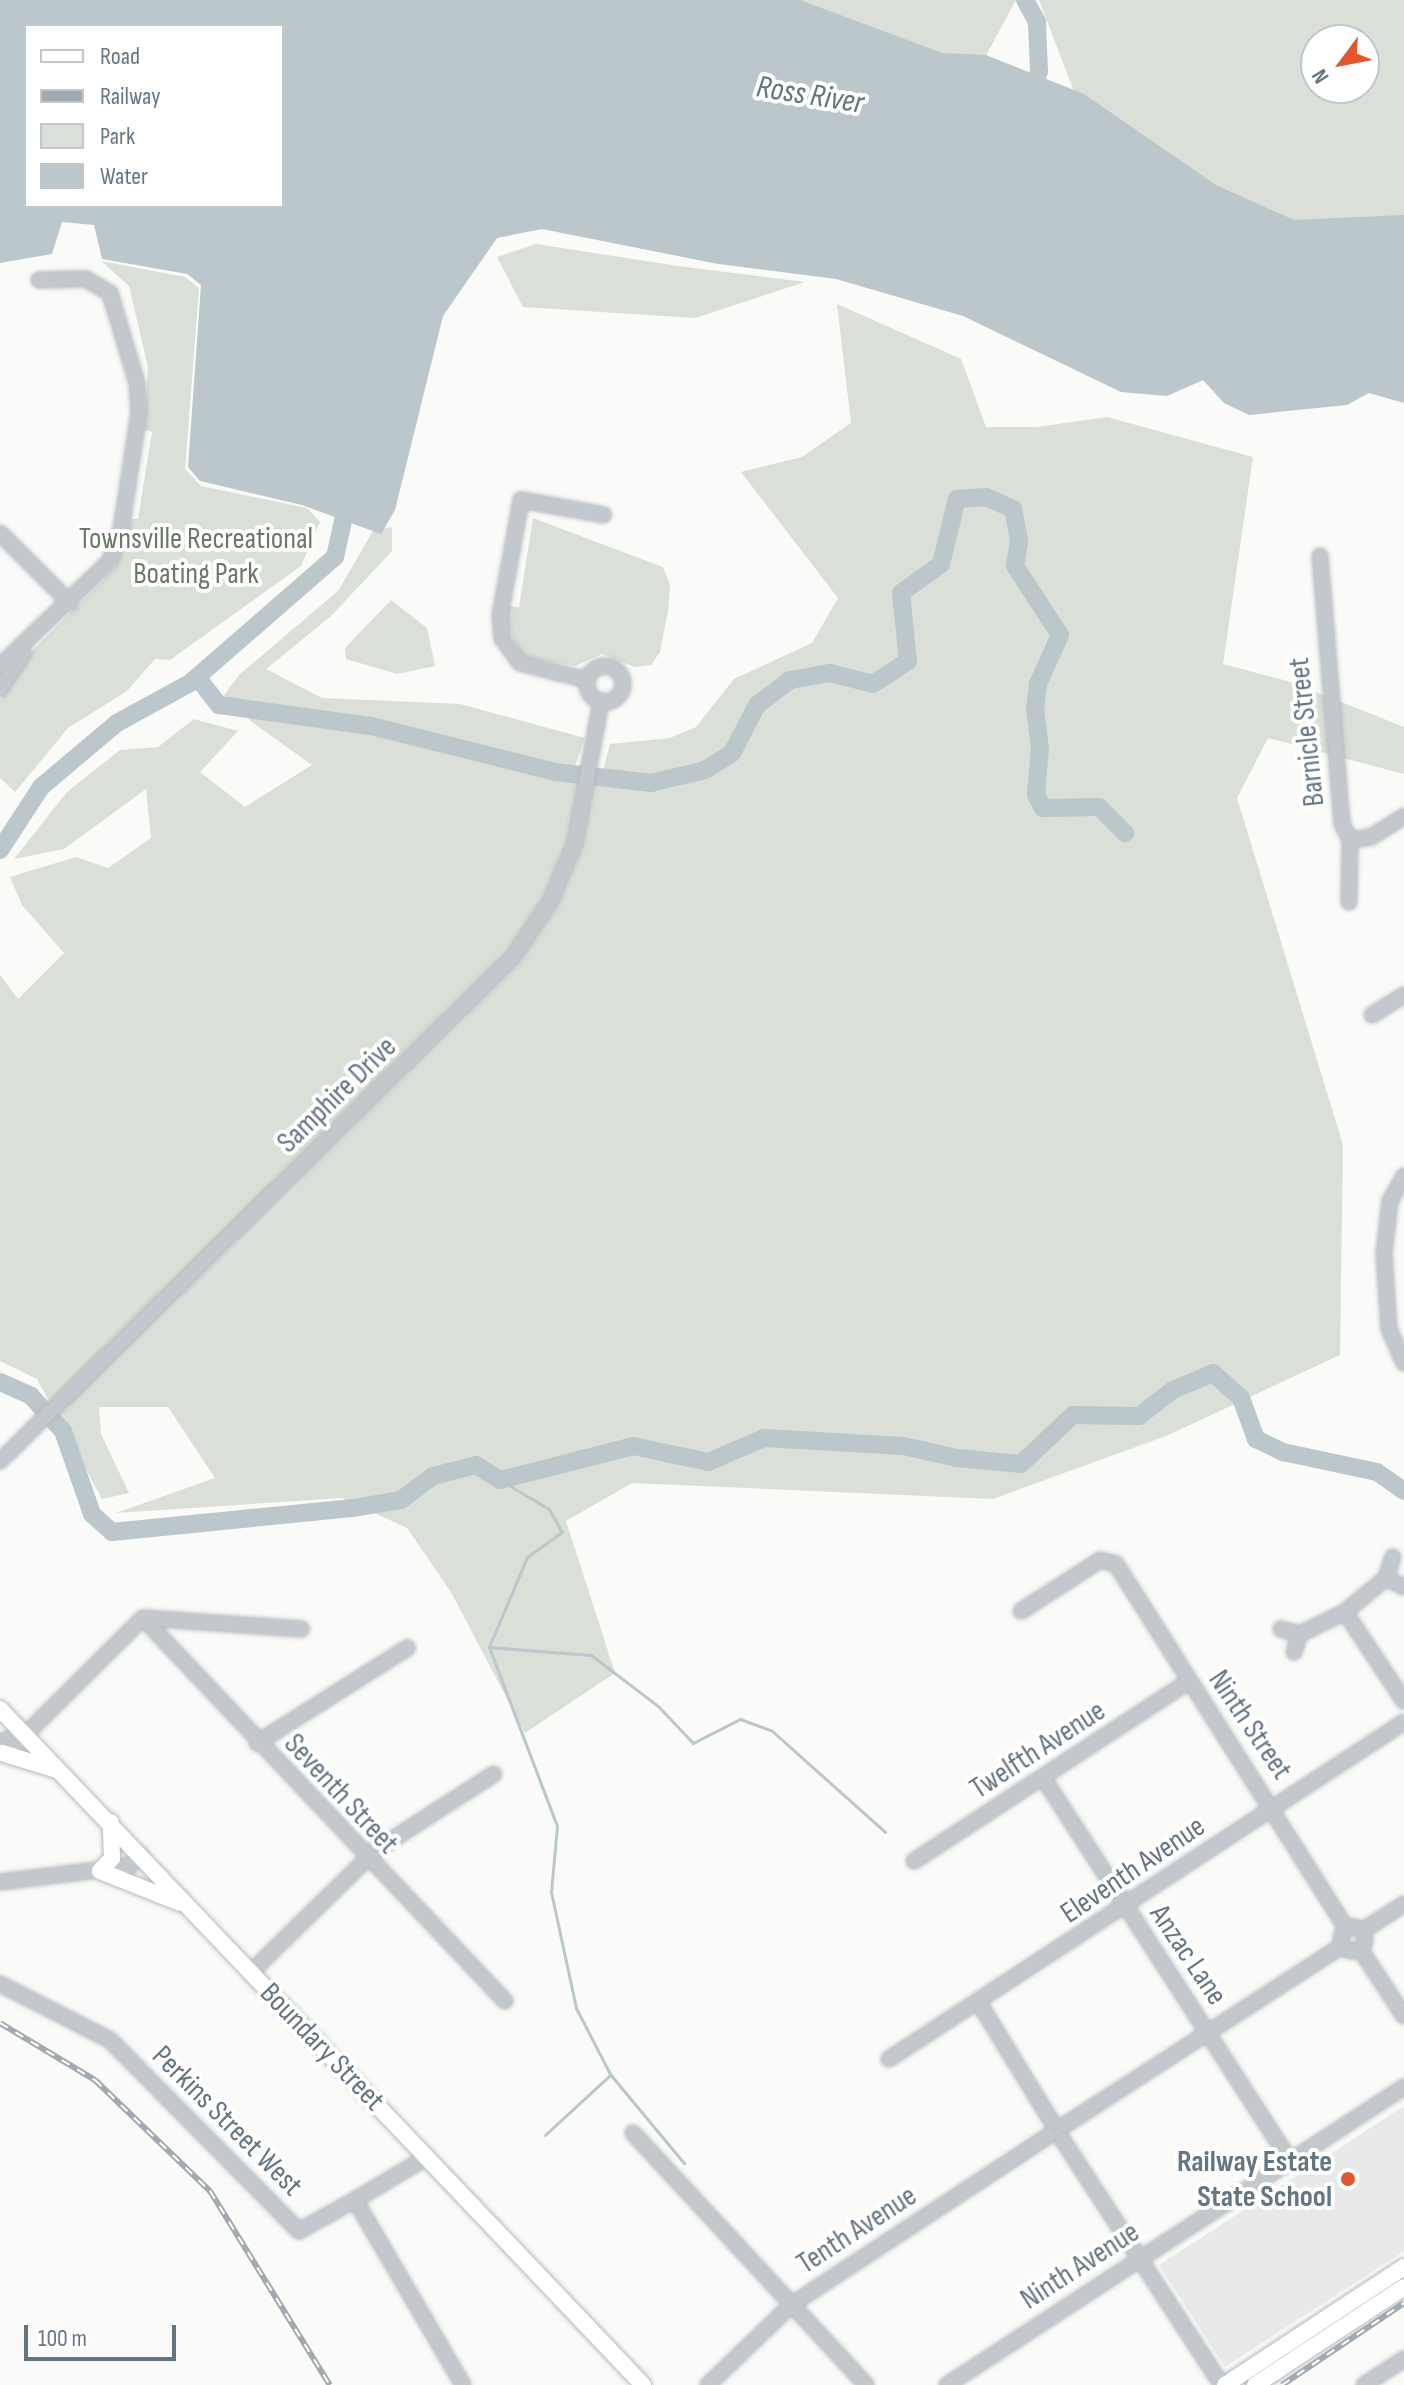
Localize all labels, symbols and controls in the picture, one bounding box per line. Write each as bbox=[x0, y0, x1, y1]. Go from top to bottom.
legend bbox=[24, 24, 284, 208]
north arrow bbox=[1300, 24, 1380, 104]
text: Road bbox=[100, 42, 140, 71]
text: N bbox=[1306, 64, 1335, 88]
water label: Ross River bbox=[754, 69, 866, 123]
text: Railway bbox=[100, 82, 160, 111]
text: Park bbox=[100, 122, 135, 151]
text: Water bbox=[100, 162, 148, 191]
park label: Townsville Recreational Boating Park bbox=[79, 521, 313, 592]
street label: Barnicle Street bbox=[1281, 656, 1333, 808]
street label: Samphire Drive bbox=[270, 1029, 404, 1161]
street label: Ninth Street bbox=[1200, 1664, 1300, 1786]
street label: Twelfth Avenue bbox=[964, 1693, 1112, 1807]
street label: Seventh Street bbox=[276, 1726, 406, 1862]
street label: Eleventh Avenue bbox=[1054, 1809, 1212, 1931]
street label: Anzac Lane bbox=[1142, 1898, 1234, 2012]
street label: Boundary Street bbox=[252, 1976, 392, 2118]
street label: Perkins Street West bbox=[144, 2038, 310, 2204]
place label: Railway Estate State School bbox=[1177, 2144, 1332, 2214]
marker: Railway Estate State School bbox=[1339, 2170, 1357, 2188]
street label: Tenth Avenue bbox=[790, 2178, 924, 2282]
street label: Ninth Avenue bbox=[1014, 2214, 1146, 2318]
scale bar bbox=[28, 2309, 180, 2359]
text: 100 m bbox=[38, 2324, 87, 2353]

